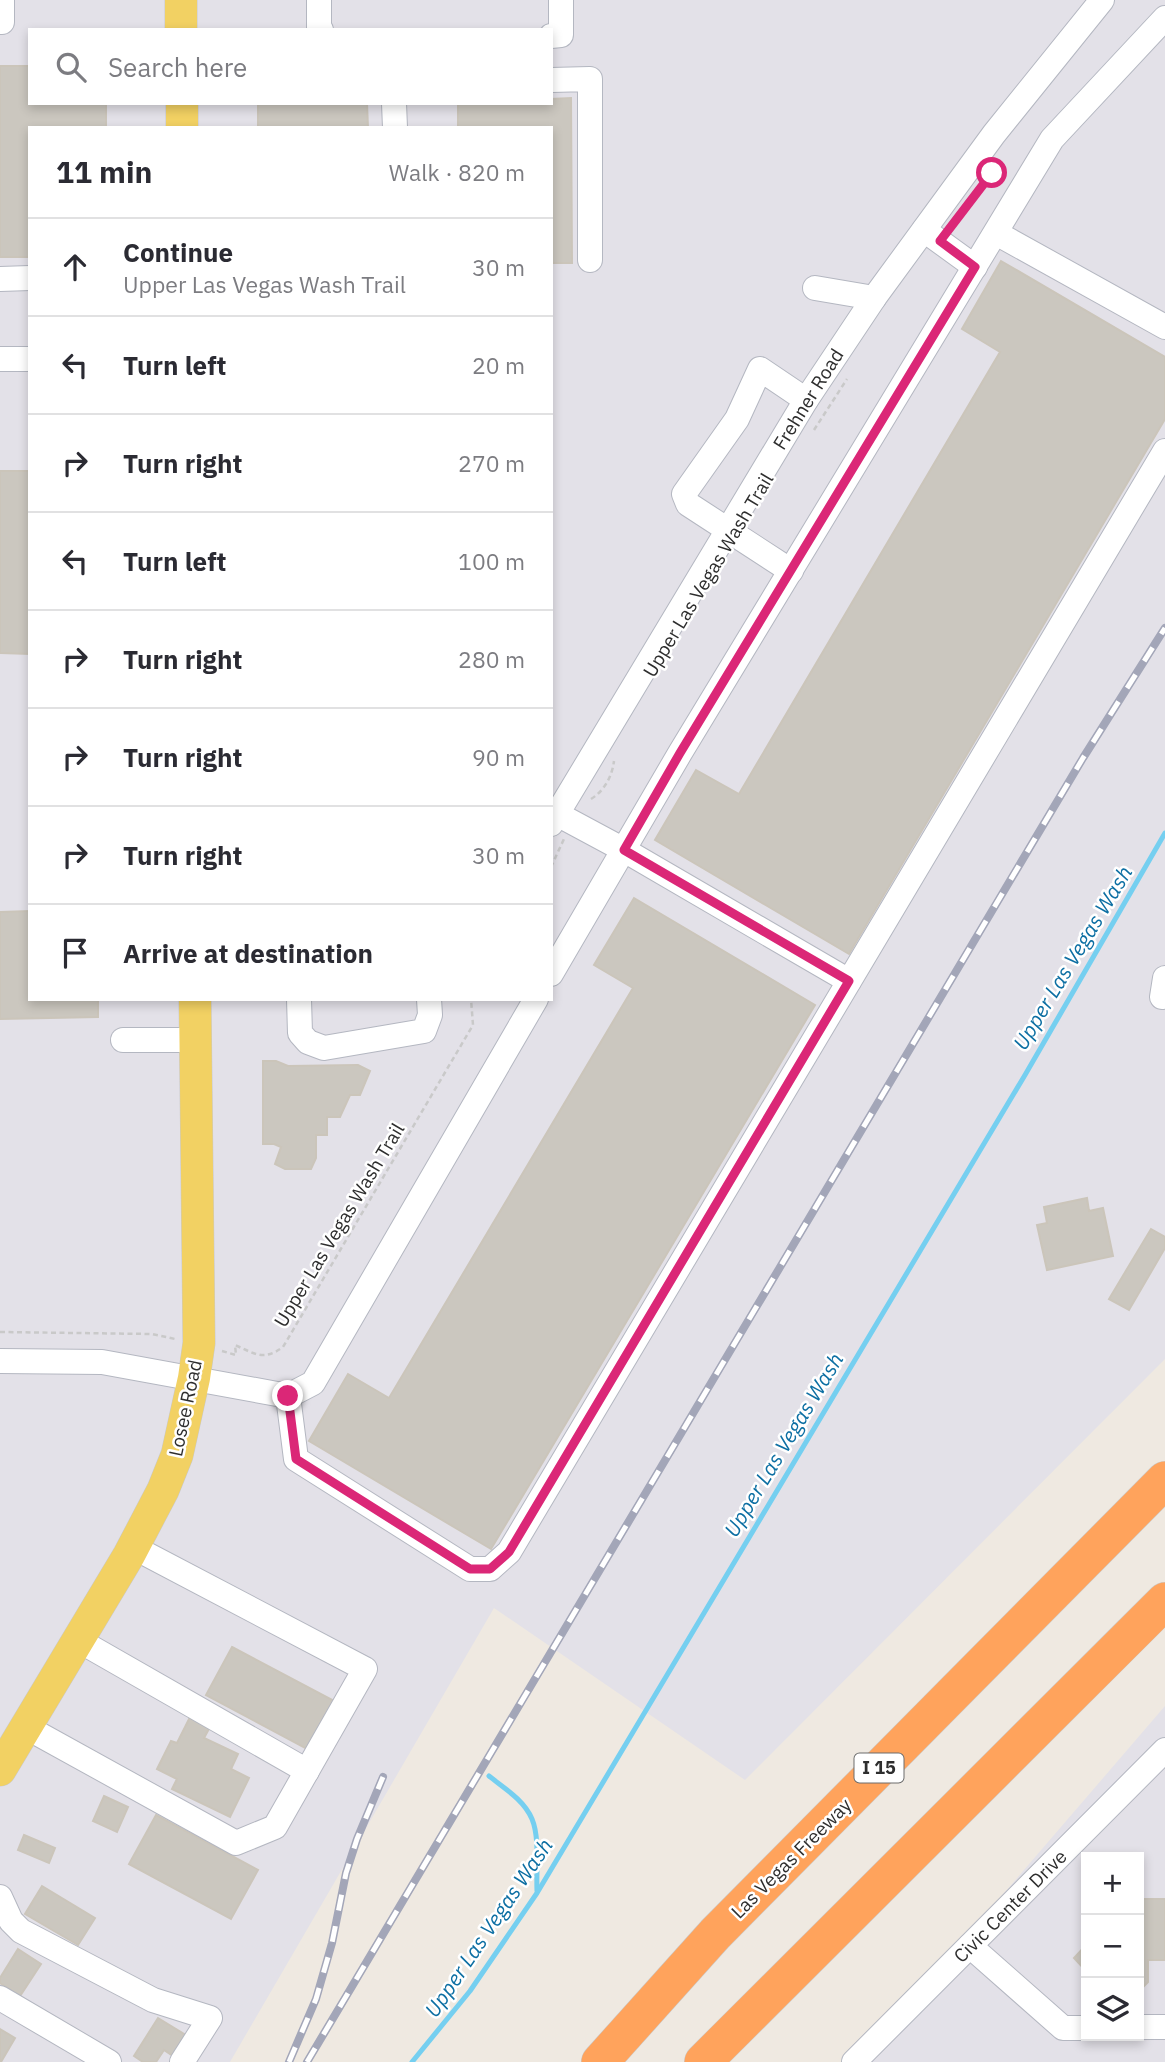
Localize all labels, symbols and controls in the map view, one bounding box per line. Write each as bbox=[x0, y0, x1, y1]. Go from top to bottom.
search box bbox=[28, 28, 553, 105]
icon: search bbox=[52, 48, 90, 86]
text: Search here bbox=[108, 50, 247, 84]
text: 11 min bbox=[56, 152, 152, 191]
text: Walk · 820 m bbox=[389, 157, 525, 187]
route start bbox=[976, 157, 1007, 188]
text: Continue bbox=[123, 235, 233, 269]
icon: ahead bbox=[56, 248, 94, 286]
text: 30 m bbox=[472, 252, 525, 282]
text: Upper Las Vegas Wash Trail bbox=[123, 269, 406, 299]
street label: Frehner Road bbox=[767, 344, 849, 454]
icon: left bbox=[56, 346, 94, 384]
text: Turn left bbox=[123, 348, 226, 382]
text: 20 m bbox=[472, 350, 525, 380]
icon: right bbox=[56, 444, 94, 482]
text: Turn right bbox=[123, 446, 242, 480]
text: 270 m bbox=[458, 448, 525, 478]
street label: Upper Las Vegas Wash Trail bbox=[637, 469, 779, 681]
icon: left bbox=[56, 542, 94, 580]
text: Turn left bbox=[123, 544, 226, 578]
text: 100 m bbox=[458, 546, 525, 576]
icon: right bbox=[56, 640, 94, 678]
text: Turn right bbox=[123, 642, 242, 676]
text: 280 m bbox=[458, 644, 525, 674]
icon: right bbox=[56, 738, 94, 776]
text: Turn right bbox=[123, 740, 242, 774]
text: 90 m bbox=[472, 742, 525, 772]
icon: right bbox=[56, 836, 94, 874]
text: Turn right bbox=[123, 838, 242, 872]
text: 30 m bbox=[472, 840, 525, 870]
water label: Upper Las Vegas Wash bbox=[1006, 860, 1138, 1055]
icon: arrive bbox=[56, 934, 94, 972]
text: Arrive at destination bbox=[123, 936, 373, 970]
street label: Upper Las Vegas Wash Trail bbox=[268, 1119, 410, 1331]
water label: Upper Las Vegas Wash bbox=[717, 1347, 849, 1542]
street label: Losee Road bbox=[163, 1357, 207, 1459]
route end bbox=[272, 1380, 303, 1411]
road number: I 15 bbox=[854, 1754, 903, 1783]
street label: Las Vegas Freeway bbox=[726, 1792, 857, 1923]
water label: Upper Las Vegas Wash bbox=[418, 1832, 559, 2022]
street label: Civic Center Drive bbox=[948, 1844, 1072, 1968]
map controls bbox=[1081, 1852, 1144, 2041]
button: + bbox=[1081, 1852, 1144, 1915]
button: − bbox=[1081, 1915, 1144, 1978]
button: layers bbox=[1081, 1978, 1144, 2041]

